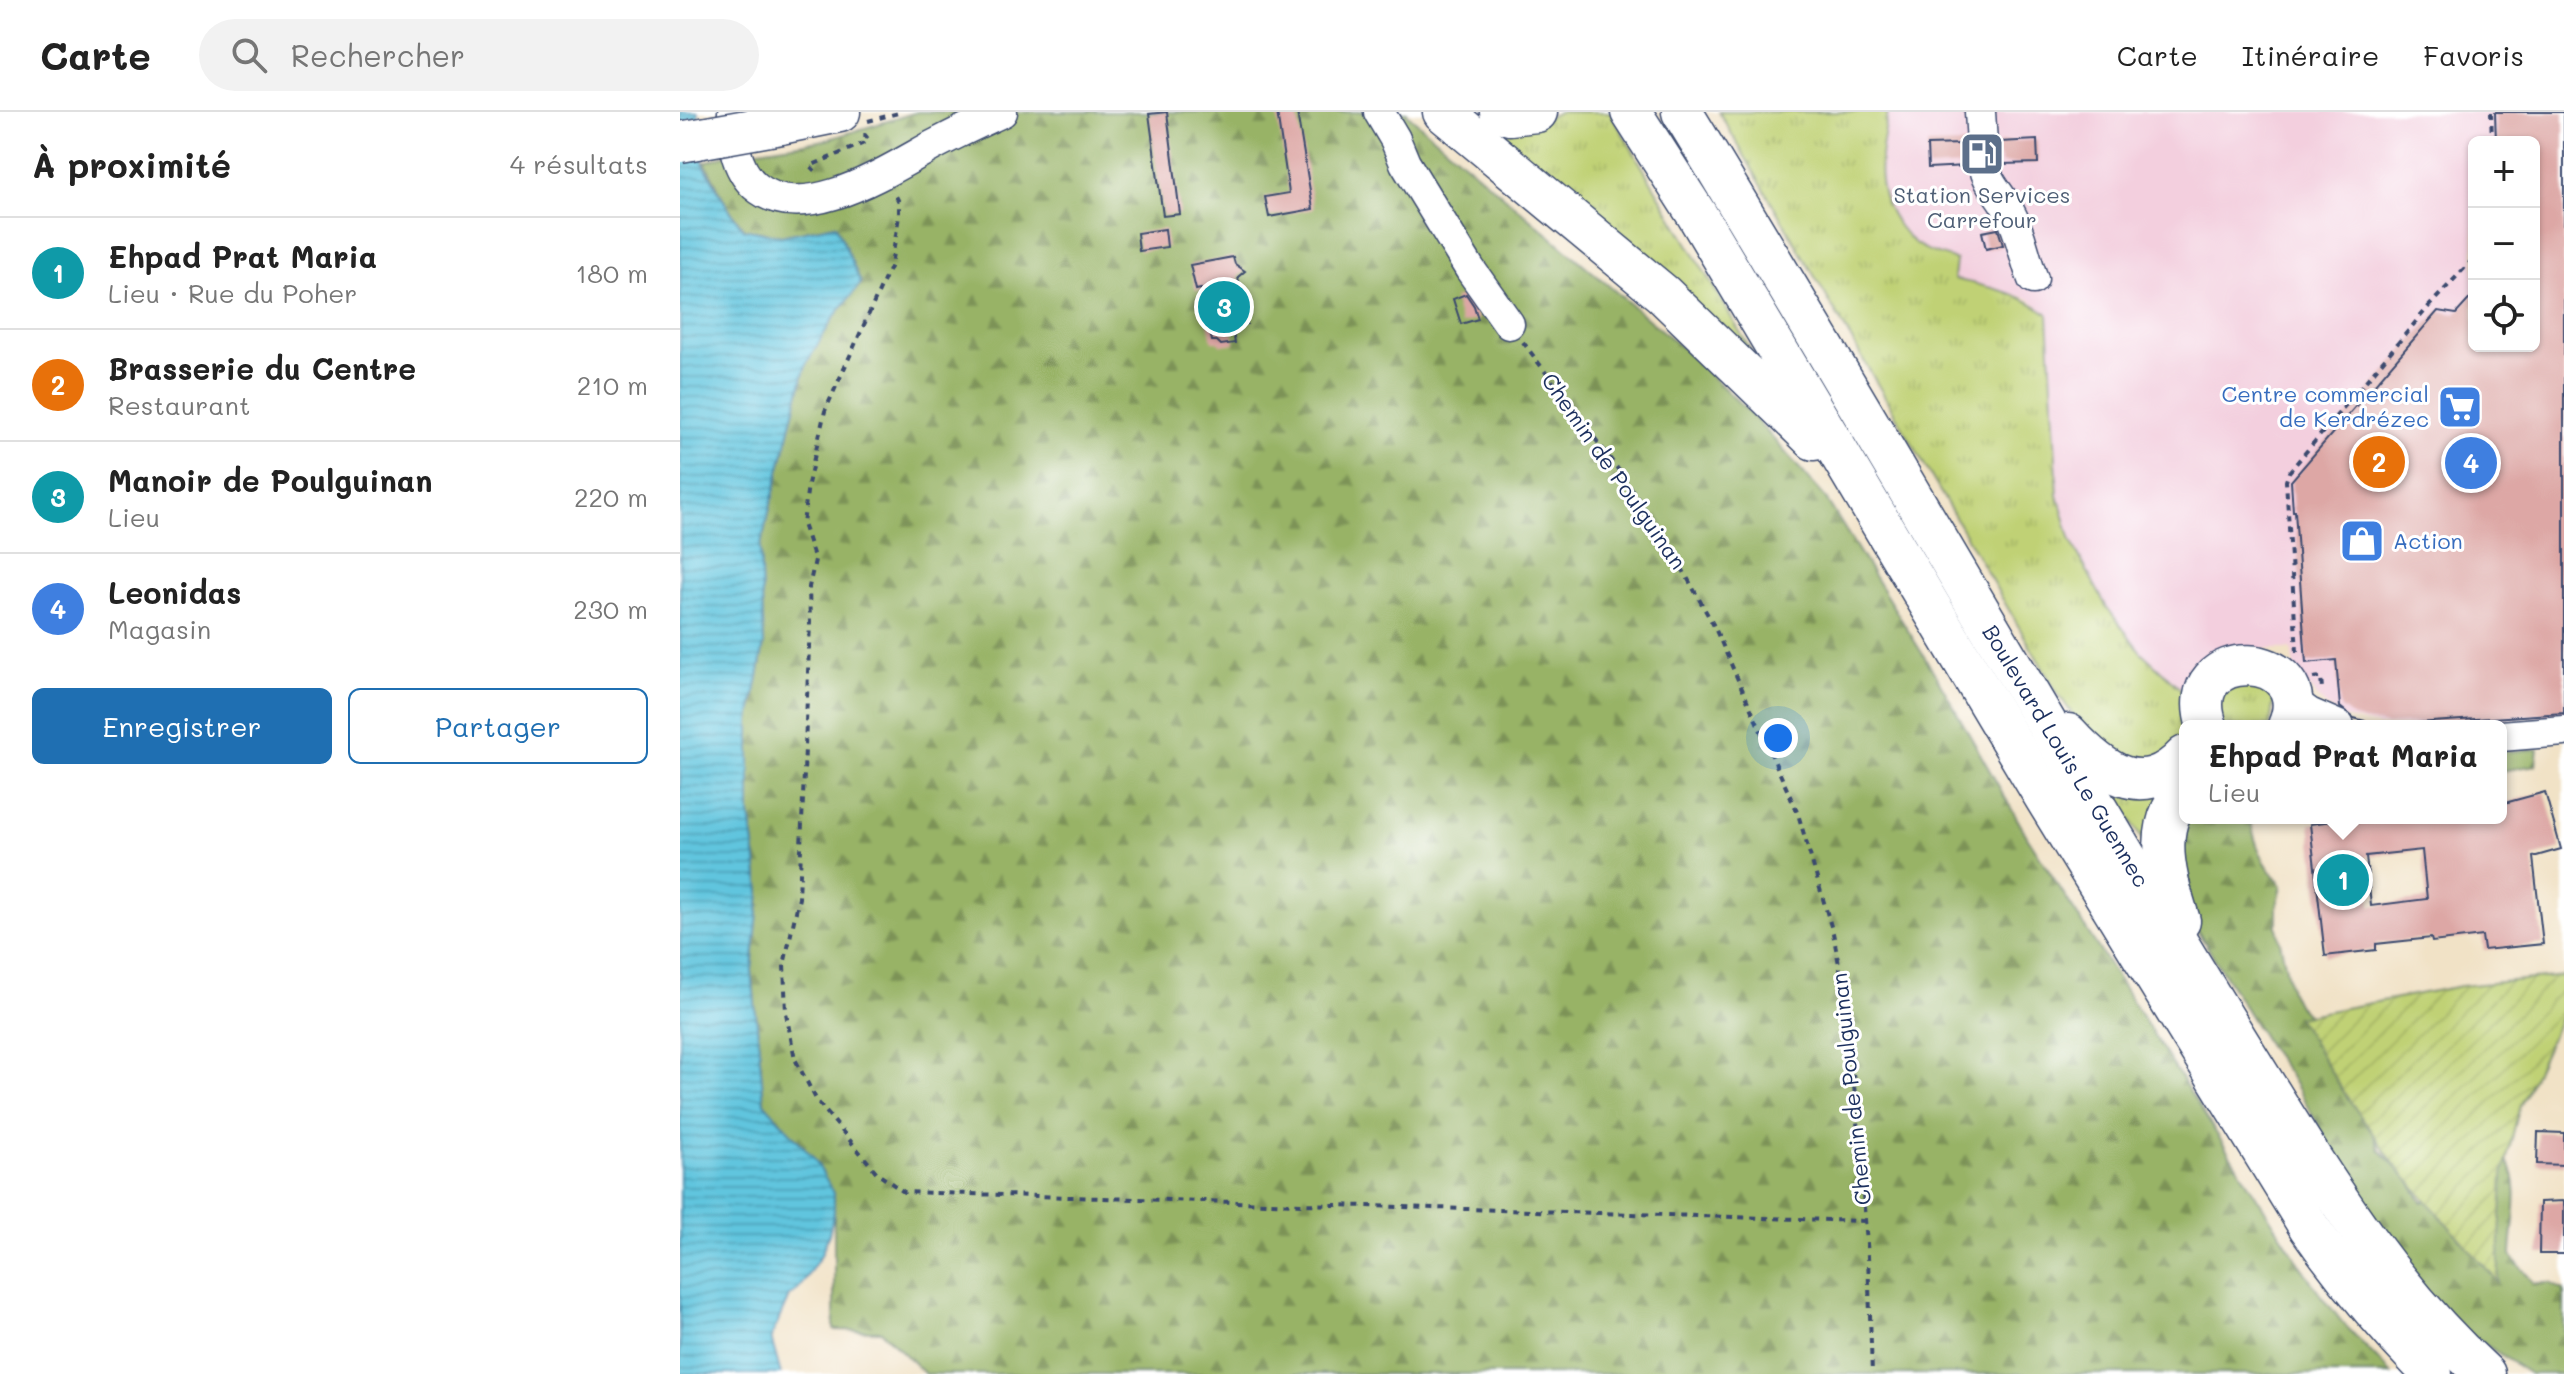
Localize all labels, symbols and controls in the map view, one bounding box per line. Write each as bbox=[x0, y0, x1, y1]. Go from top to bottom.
search box bbox=[199, 19, 759, 91]
text: Carte bbox=[40, 30, 151, 80]
icon: search bbox=[227, 33, 271, 77]
text: Rechercher bbox=[291, 35, 465, 75]
text: Carte bbox=[2117, 37, 2198, 73]
text: Itinéraire bbox=[2242, 37, 2379, 73]
text: Favoris bbox=[2423, 37, 2524, 73]
fuel station icon: Station Services Carrefour bbox=[1958, 130, 2006, 178]
map controls bbox=[2468, 136, 2540, 352]
button: + bbox=[2468, 136, 2540, 208]
text: À proximité bbox=[32, 142, 231, 187]
text: 4 résultats bbox=[510, 147, 648, 181]
place label: Station Services Carrefour bbox=[1893, 180, 2071, 234]
button: − bbox=[2468, 208, 2540, 280]
text: Ehpad Prat Maria bbox=[108, 236, 377, 276]
text: 1 bbox=[52, 256, 64, 290]
text: 180 m bbox=[576, 256, 648, 290]
text: Lieu · Rue du Poher bbox=[108, 276, 357, 310]
pin: 3 bbox=[1198, 277, 1250, 337]
button: locate bbox=[2468, 280, 2540, 352]
text: Brasserie du Centre bbox=[108, 348, 416, 388]
street label: Chemin de Poulguinan bbox=[1536, 367, 1693, 575]
text: 2 bbox=[51, 368, 65, 402]
text: 210 m bbox=[577, 368, 648, 402]
place label: Centre commercial de Kerdrézec bbox=[2221, 379, 2429, 433]
supermarket icon: Centre commercial de Kerdrézec bbox=[2436, 383, 2484, 431]
text: Restaurant bbox=[108, 388, 250, 422]
pin: 2 bbox=[2353, 432, 2405, 492]
pin: 4 bbox=[2445, 433, 2497, 493]
text: Manoir de Poulguinan bbox=[108, 460, 432, 500]
text: 3 bbox=[50, 480, 66, 514]
text: 220 m bbox=[574, 480, 648, 514]
text: Lieu bbox=[108, 500, 160, 534]
shop icon: Action bbox=[2338, 517, 2386, 565]
place label: Action bbox=[2393, 526, 2463, 555]
text: Leonidas bbox=[108, 572, 241, 612]
text: 4 bbox=[50, 592, 66, 626]
text: 230 m bbox=[573, 592, 648, 626]
text: Magasin bbox=[108, 612, 211, 646]
street label: Boulevard Louis Le Guennec bbox=[1976, 619, 2156, 892]
button: Enregistrer bbox=[32, 688, 332, 764]
button: Partager bbox=[348, 688, 648, 764]
your location bbox=[1758, 718, 1798, 758]
popup bbox=[2179, 720, 2507, 824]
text: Ehpad Prat Maria bbox=[2208, 735, 2478, 775]
text: Lieu bbox=[2208, 775, 2260, 809]
pin: 1 bbox=[2317, 850, 2369, 910]
street label: Chemin de Poulguinan bbox=[1824, 971, 1877, 1207]

